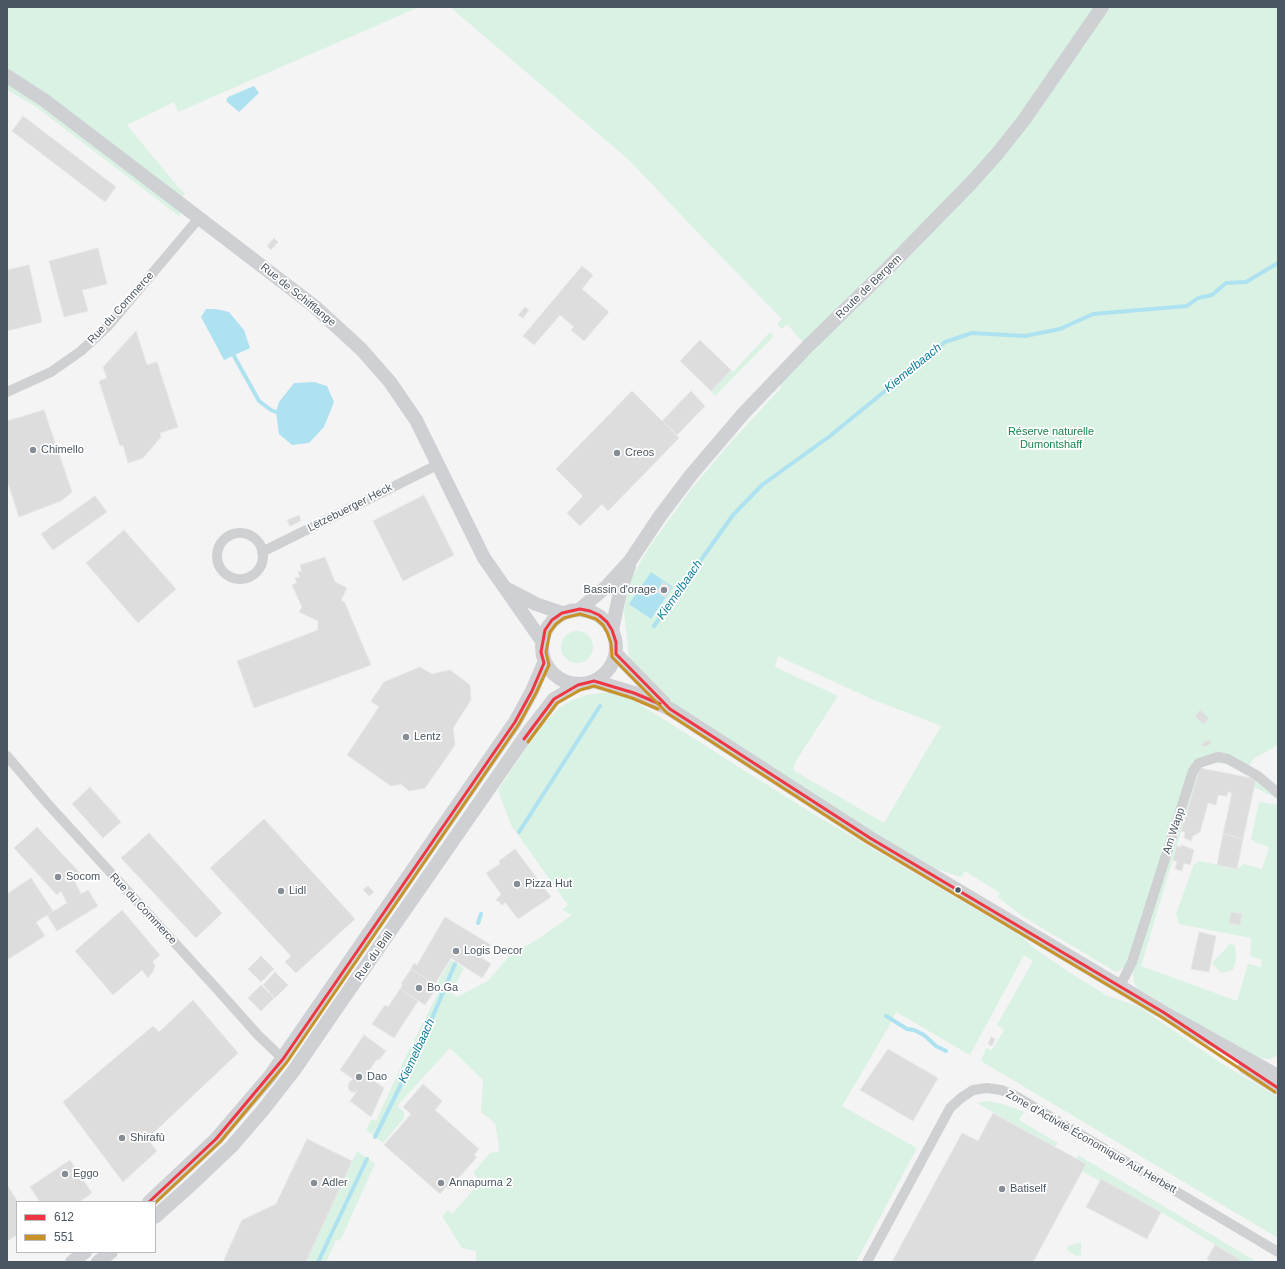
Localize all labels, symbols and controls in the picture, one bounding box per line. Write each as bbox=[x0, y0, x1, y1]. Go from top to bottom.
street label: Route de Bergem bbox=[833, 252, 905, 322]
street label: Rue de Schifflange bbox=[258, 261, 338, 329]
street label: Rue du Commerce bbox=[85, 269, 157, 347]
water label: Kiemelbaach bbox=[882, 341, 944, 395]
park label: Réserve naturelle Dumontshaff bbox=[1008, 425, 1094, 451]
place label: Chimello bbox=[41, 443, 84, 457]
marker: Chimello bbox=[28, 445, 38, 455]
place label: Creos bbox=[625, 446, 654, 460]
marker: Creos bbox=[612, 448, 622, 458]
street label: Lëtzebuerger Heck bbox=[306, 481, 394, 535]
water label: Kiemelbaach bbox=[654, 557, 706, 623]
place label: Bassin d'orage bbox=[584, 583, 656, 597]
marker: Bassin d'orage bbox=[659, 585, 669, 595]
place label: Lentz bbox=[414, 730, 441, 744]
marker: Lentz bbox=[401, 732, 411, 742]
street label: Am Wapp bbox=[1160, 806, 1188, 856]
place label: Socom bbox=[66, 870, 100, 884]
street label: Rue du Commerce bbox=[107, 871, 179, 947]
marker: Socom bbox=[53, 872, 63, 882]
place label: Pizza Hut bbox=[525, 877, 572, 891]
marker: Pizza Hut bbox=[512, 879, 522, 889]
place label: Lidl bbox=[289, 884, 306, 898]
unlabelled marker bbox=[953, 885, 963, 895]
marker: Lidl bbox=[276, 886, 286, 896]
street label: Rue du Brill bbox=[352, 929, 396, 983]
place label: Logis Decor bbox=[464, 944, 523, 958]
marker: Logis Decor bbox=[451, 946, 461, 956]
place label: Bo.Ga bbox=[427, 981, 458, 995]
marker: Bo.Ga bbox=[414, 983, 424, 993]
water label: Kiemelbaach bbox=[396, 1017, 438, 1085]
place label: Dao bbox=[367, 1070, 387, 1084]
marker: Dao bbox=[354, 1072, 364, 1082]
street label: Zone d'Activité Économique Auf Herbett bbox=[1003, 1088, 1179, 1196]
place label: Shirafù bbox=[130, 1131, 165, 1145]
marker: Shirafù bbox=[117, 1133, 127, 1143]
place label: Eggo bbox=[73, 1167, 99, 1181]
marker: Eggo bbox=[60, 1169, 70, 1179]
place label: Adler bbox=[322, 1176, 348, 1190]
place label: Annapurna 2 bbox=[449, 1176, 512, 1190]
marker: Adler bbox=[309, 1178, 319, 1188]
marker: Annapurna 2 bbox=[436, 1178, 446, 1188]
place label: Batiself bbox=[1010, 1182, 1046, 1196]
marker: Batiself bbox=[997, 1184, 1007, 1194]
legend bbox=[16, 1201, 156, 1253]
text: 612 bbox=[54, 1210, 74, 1224]
text: 551 bbox=[54, 1230, 74, 1244]

